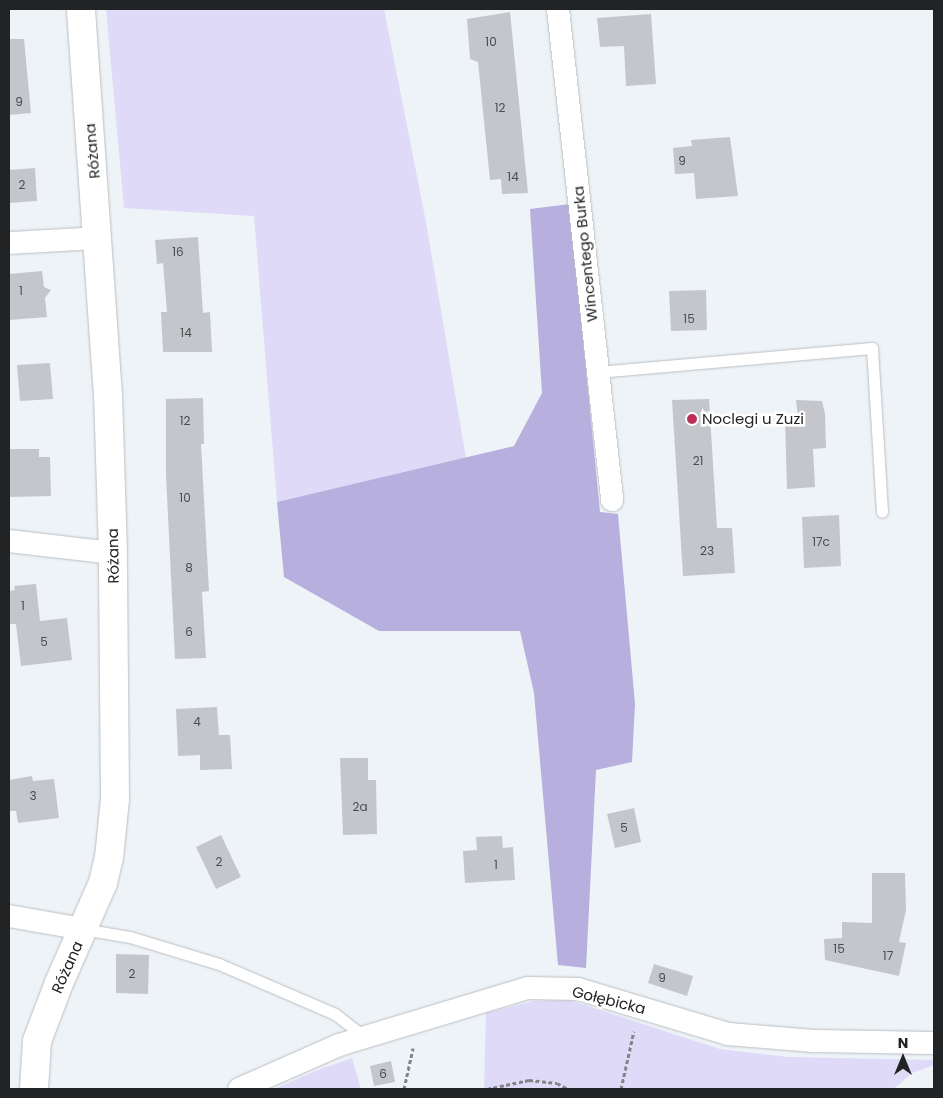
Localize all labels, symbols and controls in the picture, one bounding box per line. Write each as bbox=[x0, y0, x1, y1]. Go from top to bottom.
house number: 10 bbox=[485, 35, 497, 49]
house number: 9 bbox=[15, 95, 23, 109]
house number: 12 bbox=[495, 101, 505, 115]
street label: Różana bbox=[81, 123, 103, 179]
house number: 9 bbox=[678, 154, 686, 168]
house number: 14 bbox=[507, 170, 519, 184]
house number: 2 bbox=[19, 178, 25, 192]
street label: Wincentego Burka bbox=[569, 185, 601, 323]
house number: 16 bbox=[172, 245, 184, 259]
house number: 1 bbox=[19, 284, 23, 298]
house number: 15 bbox=[683, 312, 695, 326]
house number: 14 bbox=[180, 326, 192, 340]
place label: Noclegi u Zuzi bbox=[702, 410, 804, 428]
marker: Noclegi u Zuzi bbox=[686, 413, 698, 425]
house number: 12 bbox=[180, 414, 190, 428]
house number: 21 bbox=[693, 454, 703, 468]
house number: 10 bbox=[179, 491, 191, 505]
street label: Różana bbox=[104, 528, 122, 584]
house number: 17c bbox=[812, 535, 830, 549]
house number: 23 bbox=[700, 544, 714, 558]
house number: 8 bbox=[185, 561, 193, 575]
house number: 1 bbox=[21, 599, 25, 613]
house number: 6 bbox=[185, 625, 193, 639]
house number: 5 bbox=[40, 635, 48, 649]
house number: 4 bbox=[193, 715, 201, 729]
house number: 3 bbox=[29, 789, 37, 803]
house number: 2a bbox=[352, 800, 368, 814]
house number: 5 bbox=[620, 821, 628, 835]
house number: 2 bbox=[216, 855, 222, 869]
house number: 1 bbox=[494, 858, 498, 872]
street label: Różana bbox=[48, 938, 86, 996]
house number: 15 bbox=[833, 942, 845, 956]
house number: 17 bbox=[883, 949, 893, 963]
house number: 2 bbox=[129, 967, 135, 981]
house number: 9 bbox=[658, 971, 666, 985]
street label: Gołębicka bbox=[570, 982, 648, 1018]
north arrow bbox=[878, 1033, 928, 1083]
text: N bbox=[898, 1033, 908, 1053]
house number: 6 bbox=[379, 1067, 387, 1081]

